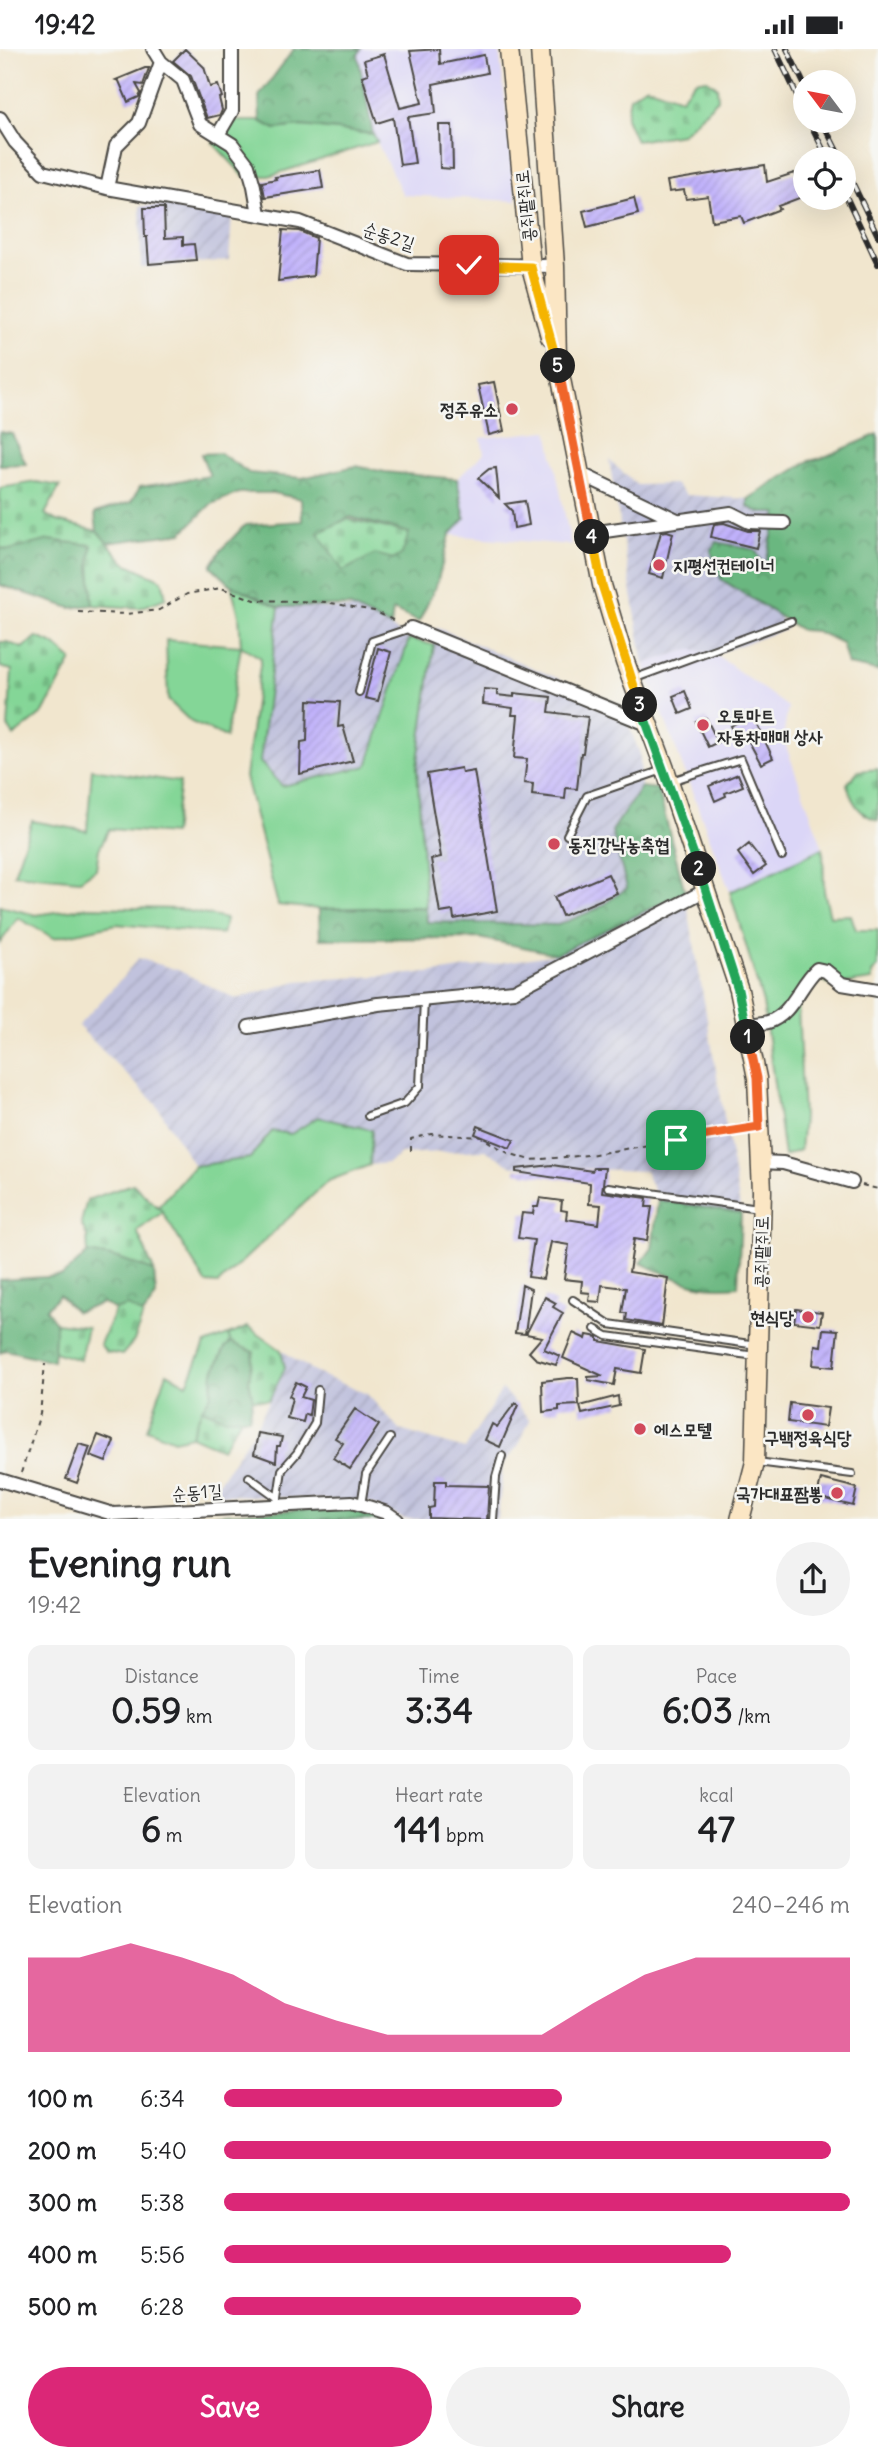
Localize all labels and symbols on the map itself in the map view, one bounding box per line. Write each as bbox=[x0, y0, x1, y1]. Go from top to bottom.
north arrow bbox=[793, 70, 856, 133]
street label: 콩쥐팥쥐로 bbox=[510, 169, 540, 243]
street label: 순동2길 bbox=[360, 217, 418, 255]
pin bbox=[439, 235, 499, 295]
pin: 5 bbox=[540, 349, 576, 383]
place label: 정주유소 bbox=[440, 398, 498, 421]
marker: 정주유소 bbox=[504, 401, 520, 417]
pin: 4 bbox=[574, 519, 610, 554]
place label: 지평선컨테이너 bbox=[673, 554, 774, 577]
marker: 지평선컨테이너 bbox=[651, 557, 667, 573]
pin: 3 bbox=[622, 687, 658, 723]
place label: 오토마트 자동차매매 상사 bbox=[717, 704, 823, 748]
marker: 오토마트 자동차매매 상사 bbox=[695, 717, 711, 733]
place label: 동진강낙농축협 bbox=[568, 833, 669, 856]
marker: 동진강낙농축협 bbox=[546, 836, 562, 852]
pin: 2 bbox=[682, 851, 716, 887]
pin: 1 bbox=[730, 1019, 766, 1055]
pin bbox=[646, 1110, 706, 1170]
street label: 콩쥐팥쥐로 bbox=[749, 1216, 773, 1288]
place label: 현식당 bbox=[751, 1306, 795, 1329]
marker: 현식당 bbox=[800, 1309, 816, 1325]
marker: 구백정육식당 bbox=[800, 1407, 816, 1423]
place label: 에스모텔 bbox=[654, 1418, 712, 1441]
marker: 에스모텔 bbox=[632, 1421, 648, 1437]
place label: 구백정육식당 bbox=[765, 1426, 852, 1449]
street label: 순동1길 bbox=[171, 1479, 224, 1505]
place label: 국가대표짬뽕 bbox=[736, 1482, 823, 1505]
marker: 국가대표짬뽕 bbox=[829, 1485, 845, 1501]

